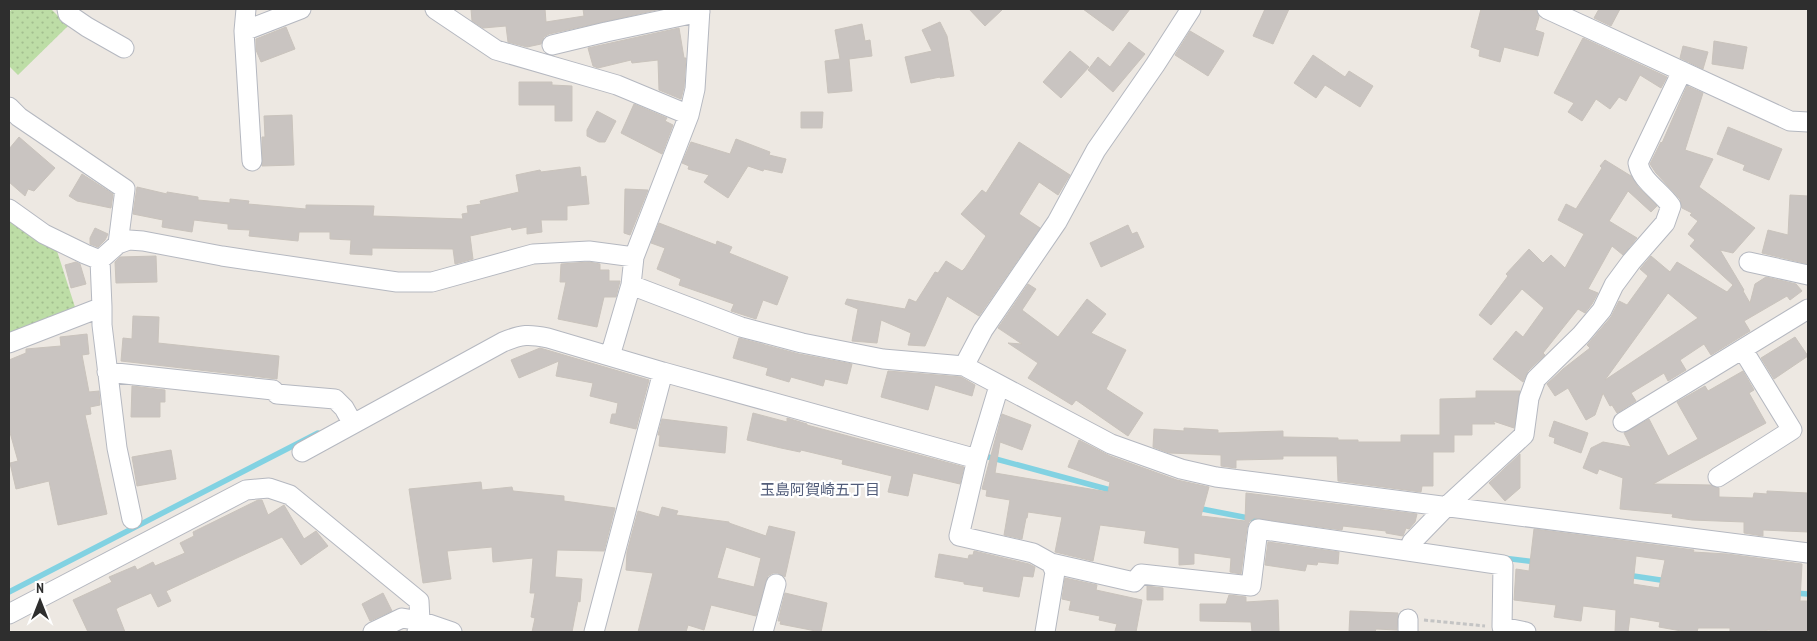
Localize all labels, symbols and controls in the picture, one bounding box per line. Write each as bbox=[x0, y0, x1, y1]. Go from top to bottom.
district label: 玉島阿賀崎五丁目 bbox=[760, 480, 880, 499]
north arrow bbox=[15, 576, 65, 626]
text: N bbox=[36, 579, 44, 597]

